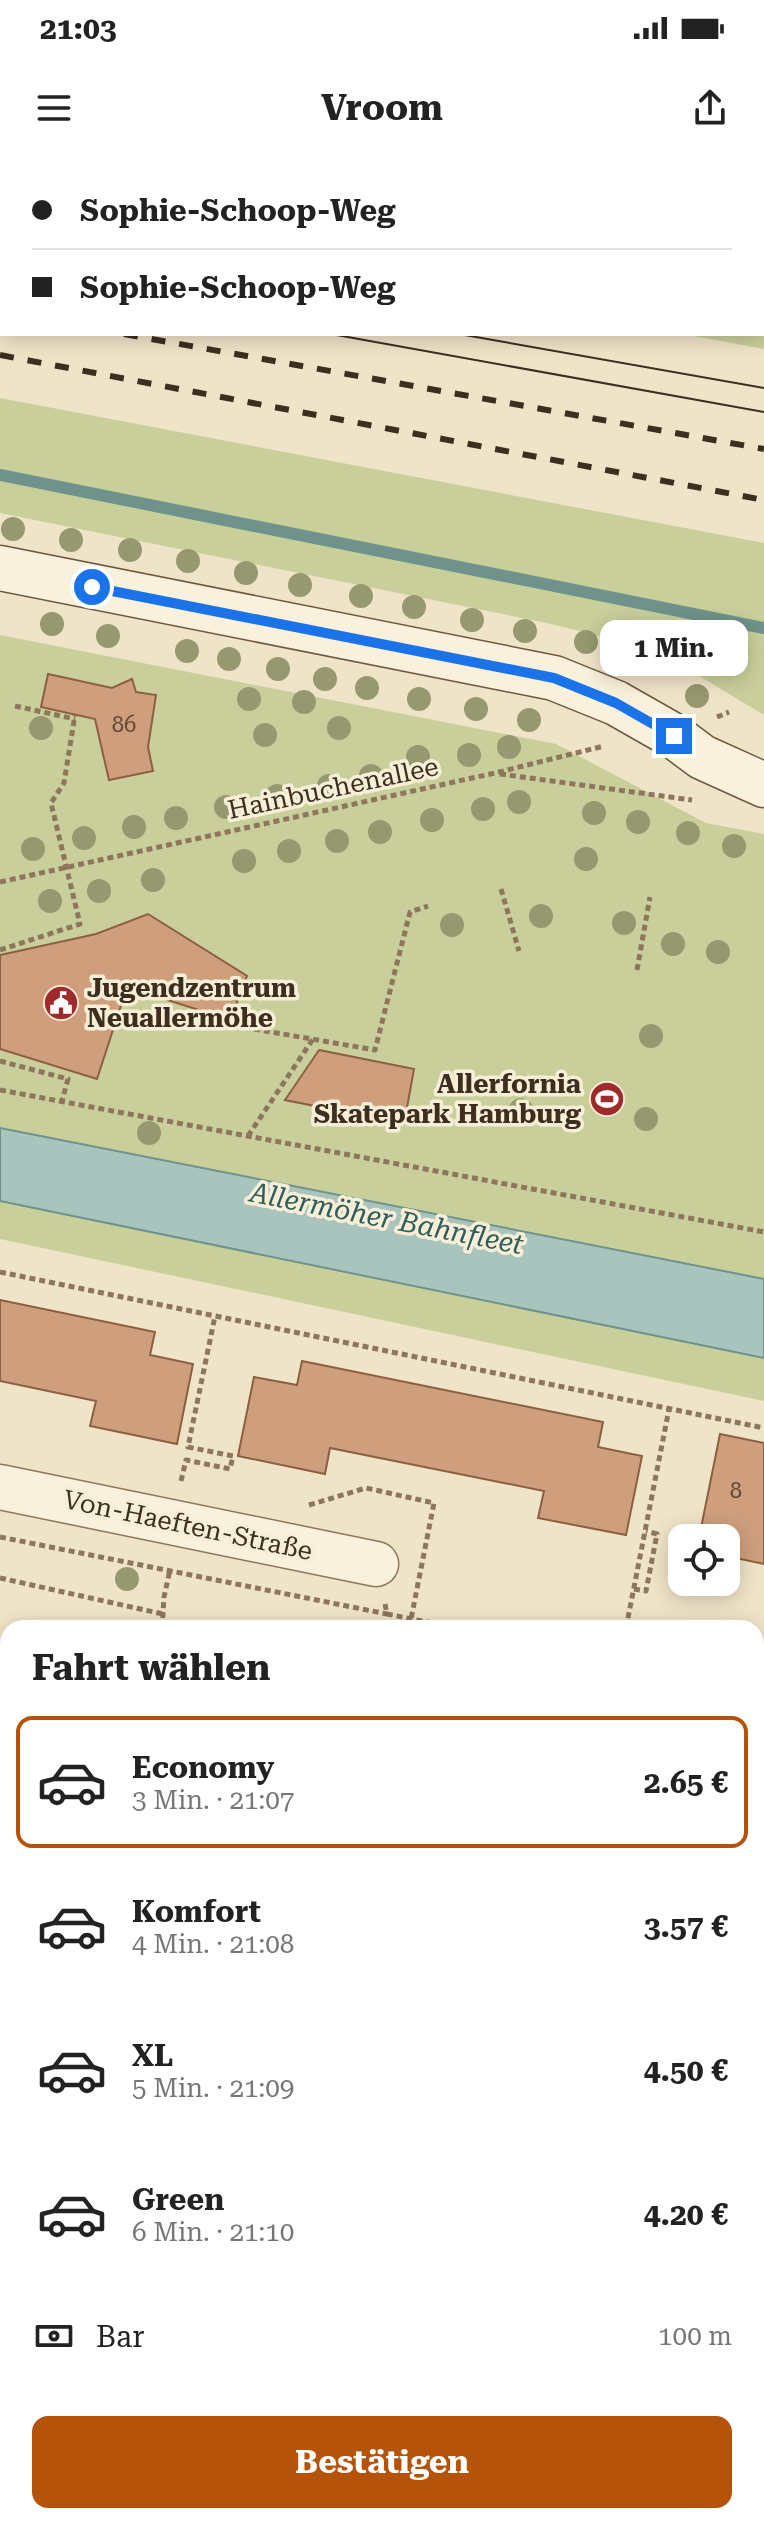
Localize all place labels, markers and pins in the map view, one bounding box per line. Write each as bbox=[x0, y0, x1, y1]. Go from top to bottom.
place label: Jugendzentrum Neuallermöhe bbox=[87, 973, 296, 1033]
public building icon: Jugendzentrum Neuallermöhe bbox=[42, 984, 80, 1022]
place label: Allerfornia Skatepark Hamburg bbox=[314, 1069, 581, 1129]
sports icon: Allerfornia Skatepark Hamburg bbox=[588, 1080, 626, 1118]

